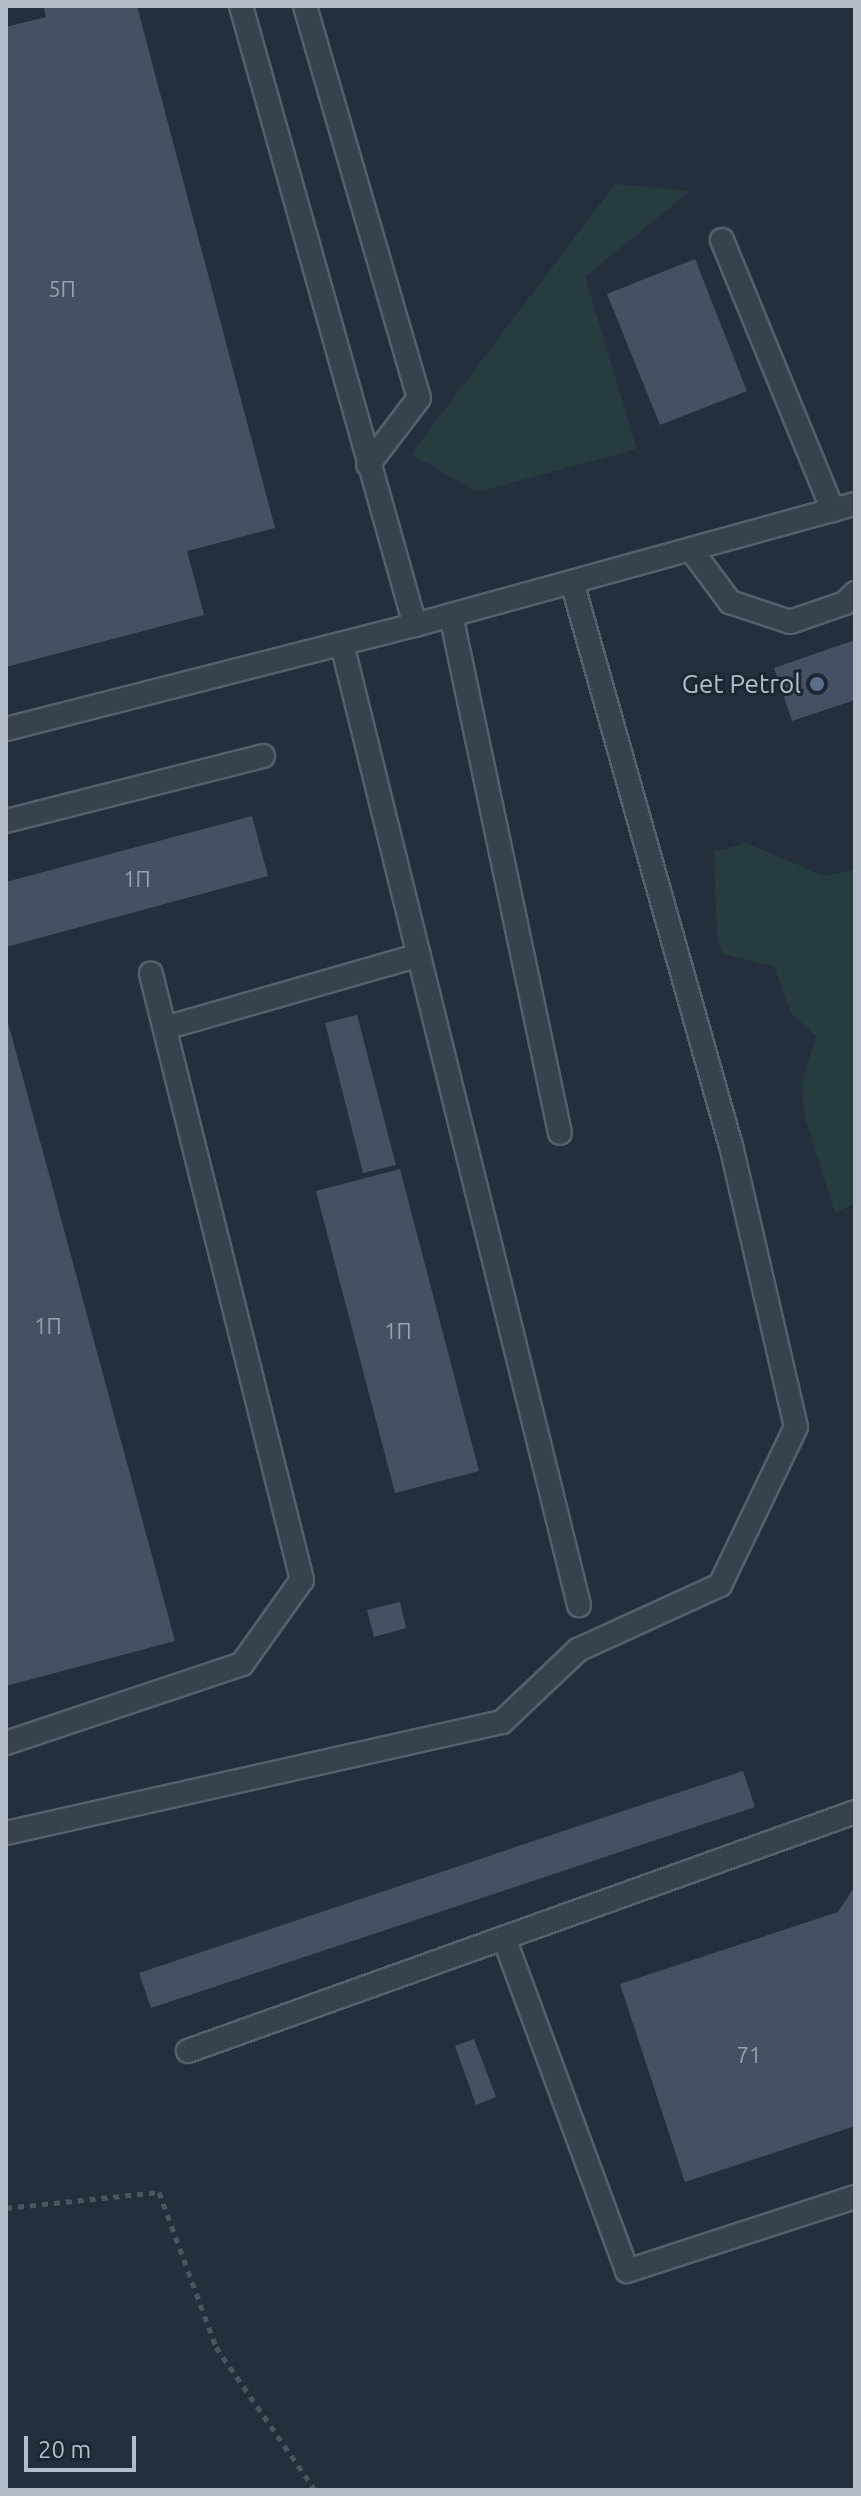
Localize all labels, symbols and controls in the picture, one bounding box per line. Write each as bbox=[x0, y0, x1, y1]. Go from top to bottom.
house number: 5П bbox=[48, 276, 76, 302]
place label: Get Petrol bbox=[682, 668, 801, 700]
marker: Get Petrol bbox=[808, 675, 826, 693]
house number: 1П bbox=[123, 866, 151, 892]
house number: 1П bbox=[34, 1313, 62, 1339]
house number: 1П bbox=[384, 1318, 412, 1344]
house number: 71 bbox=[737, 2042, 761, 2068]
scale bar bbox=[28, 2420, 140, 2470]
text: 20 m bbox=[38, 2436, 91, 2463]

